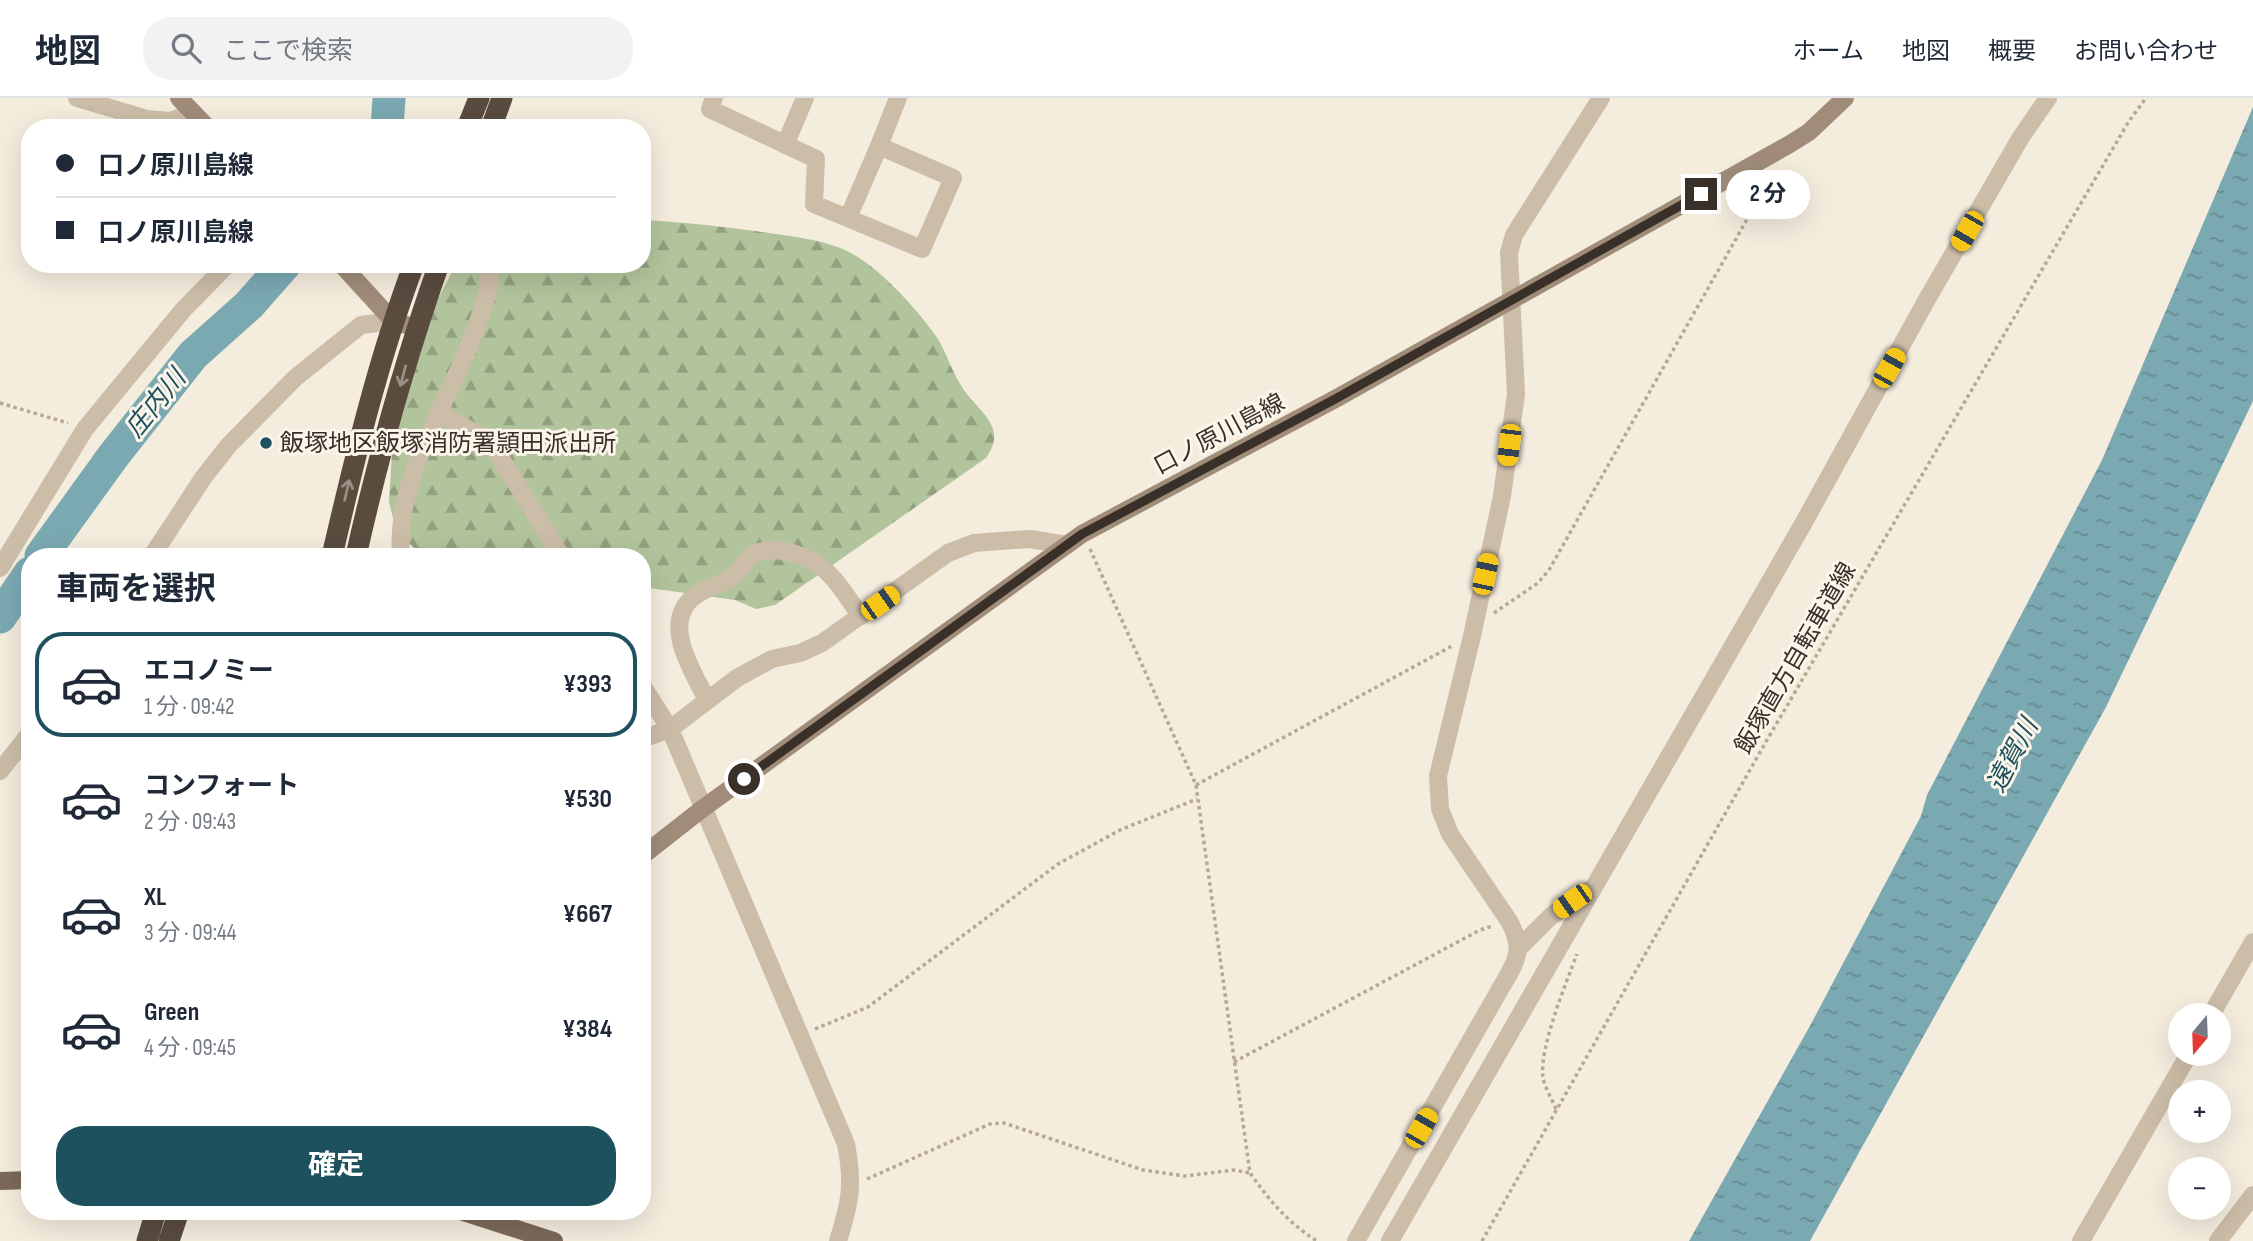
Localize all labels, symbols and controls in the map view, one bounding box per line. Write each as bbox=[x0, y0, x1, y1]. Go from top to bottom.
search box bbox=[143, 17, 633, 80]
icon: search bbox=[167, 29, 205, 67]
text: 地図 bbox=[35, 32, 101, 72]
text: ここで検索 bbox=[223, 36, 353, 67]
text: ホーム bbox=[1793, 37, 1864, 66]
text: 地図 bbox=[1902, 37, 1950, 66]
text: 概要 bbox=[1988, 37, 2036, 66]
text: お問い合わせ bbox=[2074, 37, 2218, 66]
text: 口ノ原川島線 bbox=[98, 151, 254, 182]
callout: 2 分 bbox=[1726, 170, 1810, 218]
route end bbox=[1685, 178, 1717, 210]
text: 2 分 bbox=[1750, 180, 1786, 208]
car bbox=[1948, 208, 1987, 254]
text: 口ノ原川島線 bbox=[98, 218, 254, 249]
car bbox=[1870, 345, 1909, 391]
water label: 庄内川 bbox=[120, 362, 195, 444]
one-way arrow bbox=[396, 364, 409, 387]
street label: 口ノ原川島線 bbox=[1149, 388, 1290, 481]
car bbox=[1497, 423, 1522, 467]
place label: 飯塚地区飯塚消防署頴田派出所 bbox=[280, 429, 616, 458]
marker: 飯塚地区飯塚消防署頴田派出所 bbox=[258, 435, 274, 451]
one-way arrow bbox=[341, 479, 354, 502]
car bbox=[1471, 551, 1500, 597]
street label: 飯塚直方自転車道線 bbox=[1729, 557, 1862, 759]
text: 車両を選択 bbox=[56, 570, 216, 609]
car bbox=[857, 582, 904, 624]
icon: car bbox=[60, 653, 123, 716]
text: エコノミー bbox=[144, 656, 274, 687]
text: ¥393 bbox=[563, 669, 612, 700]
text: 1 分 · 09:42 bbox=[144, 693, 235, 721]
water label: 遠賀川 bbox=[1981, 711, 2047, 797]
route start bbox=[728, 763, 760, 795]
icon: car bbox=[60, 768, 123, 831]
text: コンフォート bbox=[144, 771, 299, 802]
text: ¥530 bbox=[563, 784, 612, 815]
text: 2 分 · 09:43 bbox=[144, 808, 236, 836]
car bbox=[1549, 880, 1596, 922]
text: XL bbox=[144, 882, 166, 913]
icon: car bbox=[60, 883, 123, 946]
text: ¥667 bbox=[563, 899, 612, 930]
text: 3 分 · 09:44 bbox=[144, 919, 236, 947]
text: Green bbox=[144, 997, 199, 1028]
icon: car bbox=[60, 998, 123, 1061]
north arrow bbox=[2168, 1003, 2231, 1066]
map controls bbox=[2168, 1003, 2231, 1220]
text: ¥384 bbox=[562, 1014, 612, 1045]
text: 4 分 · 09:45 bbox=[144, 1034, 236, 1062]
button: + bbox=[2168, 1080, 2231, 1143]
car bbox=[1402, 1105, 1441, 1151]
button: 確定 bbox=[56, 1126, 616, 1206]
button: − bbox=[2168, 1157, 2231, 1220]

